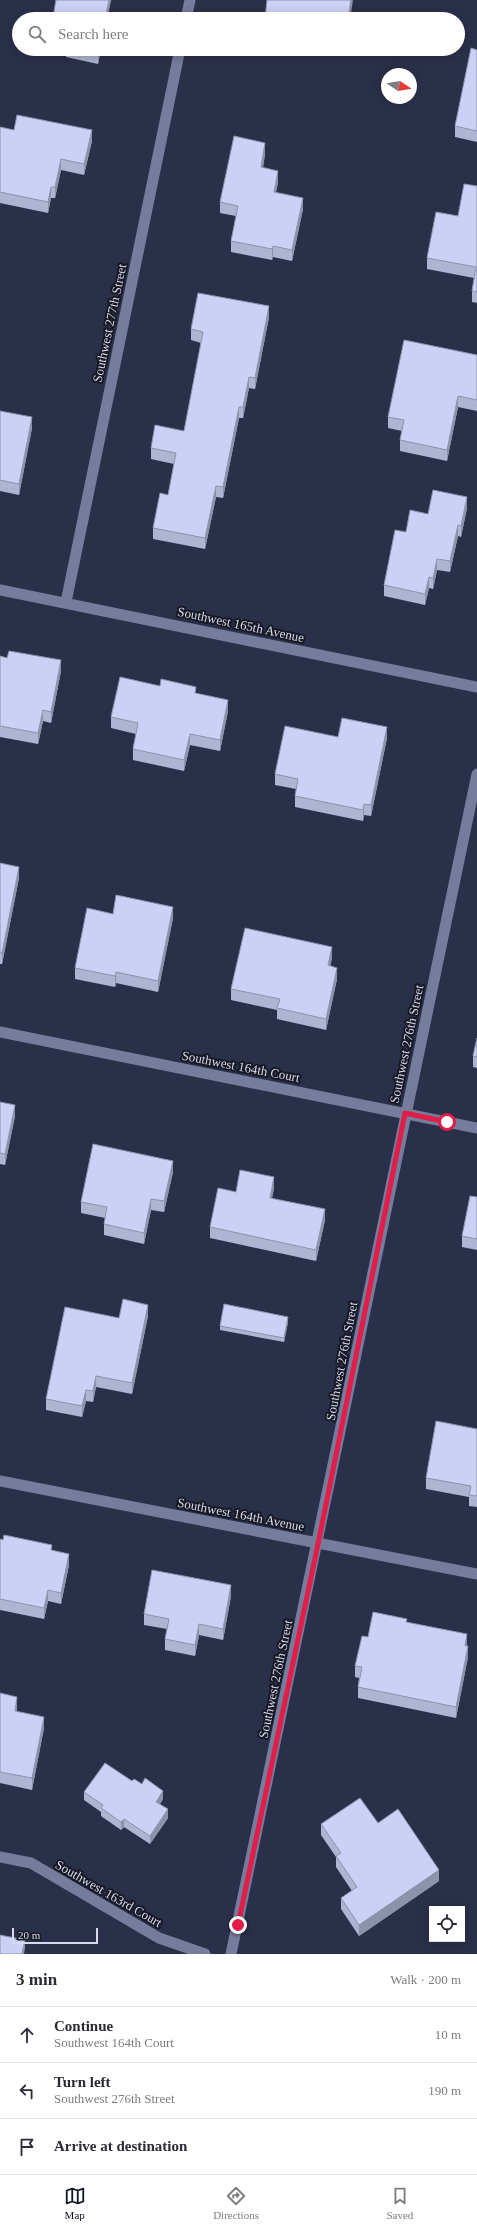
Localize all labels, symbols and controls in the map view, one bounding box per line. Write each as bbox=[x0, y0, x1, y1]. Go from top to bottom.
search box bbox=[12, 12, 465, 56]
icon: search bbox=[26, 23, 48, 45]
text: Search here bbox=[58, 26, 128, 42]
north arrow bbox=[381, 68, 417, 104]
street label: Southwest 277th Street bbox=[90, 262, 129, 384]
street label: Southwest 165th Avenue bbox=[176, 604, 306, 645]
street label: Southwest 276th Street bbox=[387, 983, 426, 1105]
street label: Southwest 164th Court bbox=[181, 1048, 302, 1085]
route start bbox=[438, 1113, 456, 1131]
street label: Southwest 276th Street bbox=[323, 1300, 360, 1422]
street label: Southwest 164th Avenue bbox=[176, 1495, 306, 1534]
street label: Southwest 276th Street bbox=[256, 1618, 295, 1740]
street label: Southwest 163rd Court bbox=[53, 1857, 165, 1930]
map controls bbox=[429, 1906, 465, 1942]
button: locate bbox=[429, 1906, 465, 1942]
route end bbox=[229, 1916, 247, 1934]
scale bar bbox=[12, 1926, 98, 1945]
text: 20 m bbox=[18, 1929, 40, 1941]
text: 3 min bbox=[16, 1970, 57, 1989]
text: Walk · 200 m bbox=[390, 1972, 461, 1987]
text: Continue bbox=[54, 2018, 113, 2034]
icon: ahead bbox=[16, 2024, 38, 2046]
text: 10 m bbox=[435, 2027, 461, 2042]
text: Southwest 164th Court bbox=[54, 2035, 174, 2050]
text: Turn left bbox=[54, 2074, 111, 2090]
icon: left bbox=[16, 2080, 38, 2102]
text: 190 m bbox=[428, 2083, 461, 2098]
text: Southwest 276th Street bbox=[54, 2091, 175, 2106]
icon: arrive bbox=[16, 2136, 38, 2158]
text: Arrive at destination bbox=[54, 2138, 187, 2154]
tab: Map bbox=[64, 2185, 86, 2221]
tab: Directions bbox=[213, 2185, 259, 2221]
tab: Saved bbox=[386, 2185, 413, 2221]

